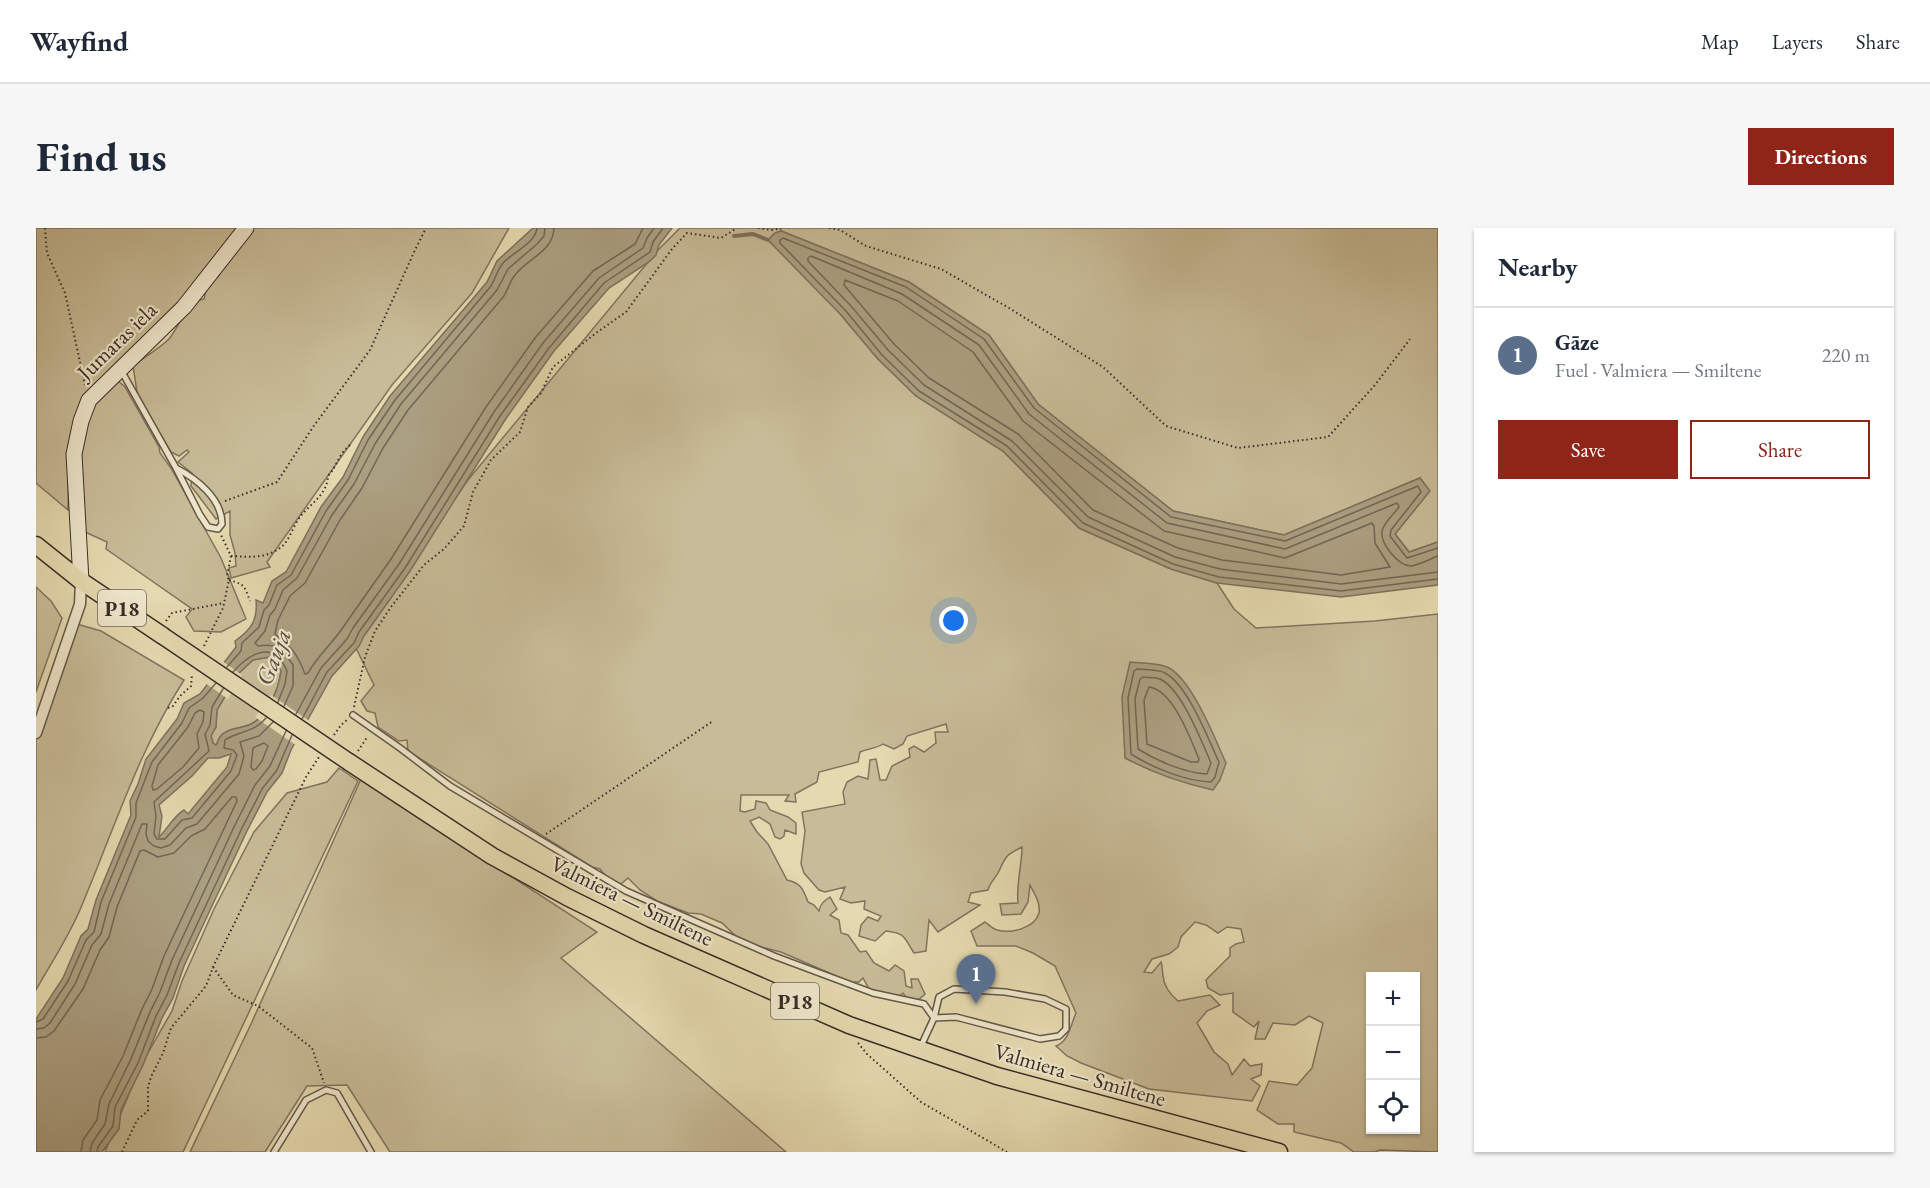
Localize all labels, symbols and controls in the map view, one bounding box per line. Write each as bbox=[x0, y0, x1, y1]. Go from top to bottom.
text: Wayfind bbox=[30, 23, 128, 59]
text: Map bbox=[1701, 28, 1739, 55]
text: Layers bbox=[1772, 28, 1823, 55]
text: Share bbox=[1856, 28, 1900, 55]
button: Directions bbox=[1748, 128, 1894, 185]
text: Find us bbox=[36, 129, 167, 184]
text: Nearby bbox=[1498, 250, 1578, 284]
street label: Jumaras iela bbox=[69, 295, 163, 388]
text: Gāze bbox=[1555, 328, 1599, 357]
text: 1 bbox=[1512, 342, 1523, 368]
text: 220 m bbox=[1822, 342, 1870, 368]
text: Fuel · Valmiera — Smiltene bbox=[1555, 357, 1762, 383]
button: Save bbox=[1498, 420, 1678, 479]
button: Share bbox=[1690, 420, 1870, 479]
road number: P18 bbox=[98, 590, 146, 626]
your location bbox=[939, 606, 968, 635]
water label: Gauja bbox=[248, 625, 298, 689]
street label: Valmiera — Smiltene bbox=[546, 849, 718, 953]
pin: 1 bbox=[956, 954, 996, 1004]
map controls bbox=[1366, 972, 1420, 1134]
button: + bbox=[1366, 972, 1420, 1026]
road number: P18 bbox=[771, 983, 819, 1019]
button: − bbox=[1366, 1026, 1420, 1080]
street label: Valmiera — Smiltene bbox=[991, 1037, 1170, 1113]
button: locate bbox=[1366, 1080, 1420, 1134]

